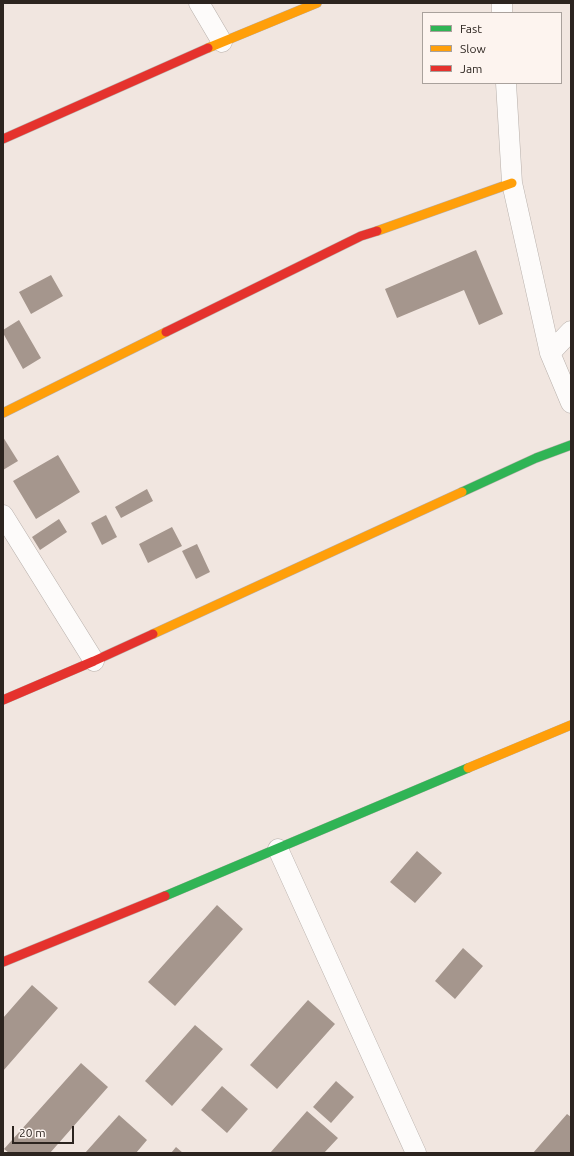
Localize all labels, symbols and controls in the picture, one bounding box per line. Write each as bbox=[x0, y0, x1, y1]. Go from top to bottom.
legend bbox=[422, 12, 562, 84]
text: Fast bbox=[460, 22, 482, 35]
text: Slow bbox=[460, 42, 486, 55]
text: Jam bbox=[460, 62, 482, 75]
scale bar bbox=[14, 1118, 76, 1144]
text: 20 m bbox=[19, 1126, 46, 1139]

